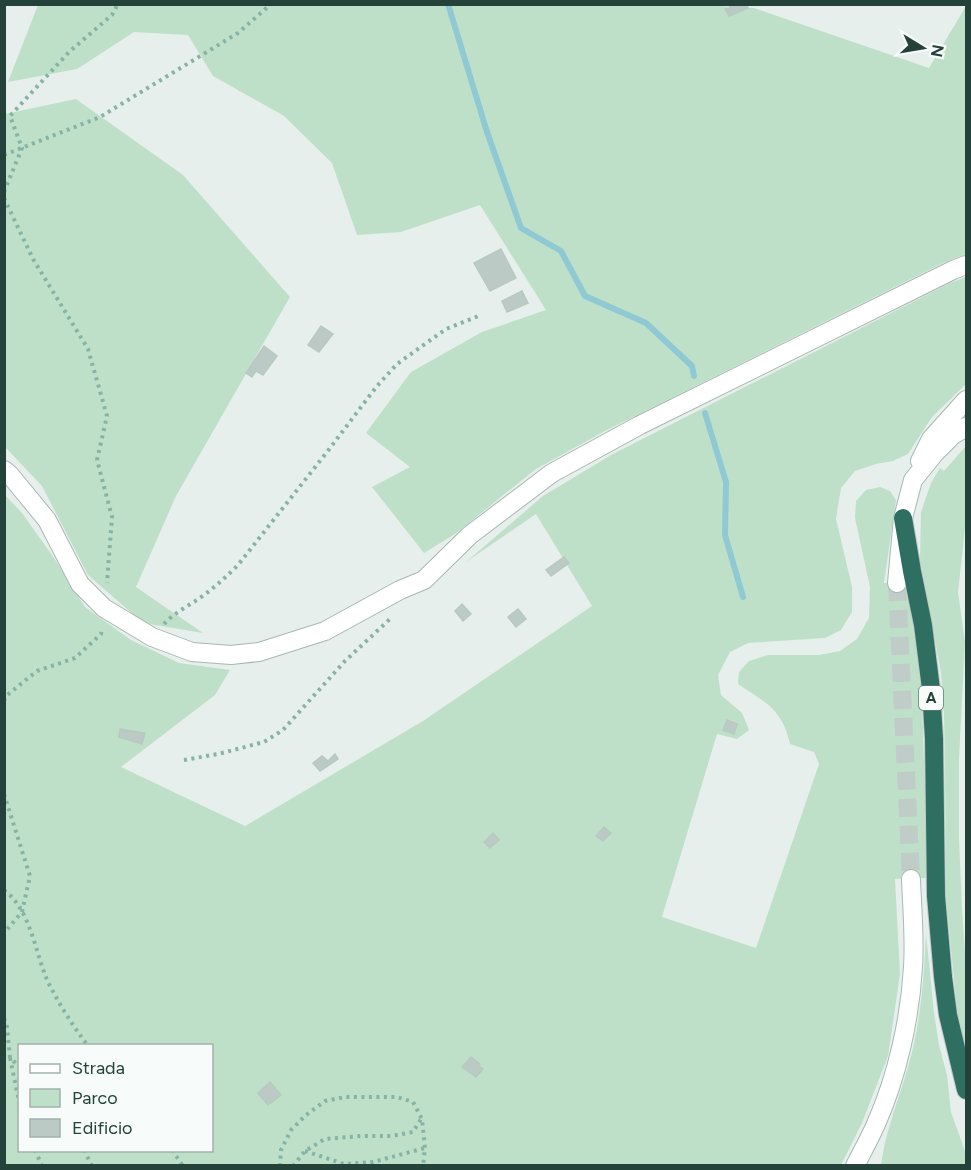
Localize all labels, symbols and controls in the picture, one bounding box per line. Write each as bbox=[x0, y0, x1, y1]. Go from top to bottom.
north arrow bbox=[893, 18, 953, 78]
text: N bbox=[927, 43, 948, 59]
road number: A bbox=[919, 686, 943, 710]
legend bbox=[18, 1044, 213, 1152]
text: Strada bbox=[72, 1057, 125, 1079]
text: Parco bbox=[72, 1087, 118, 1109]
text: Edificio bbox=[72, 1117, 133, 1139]

